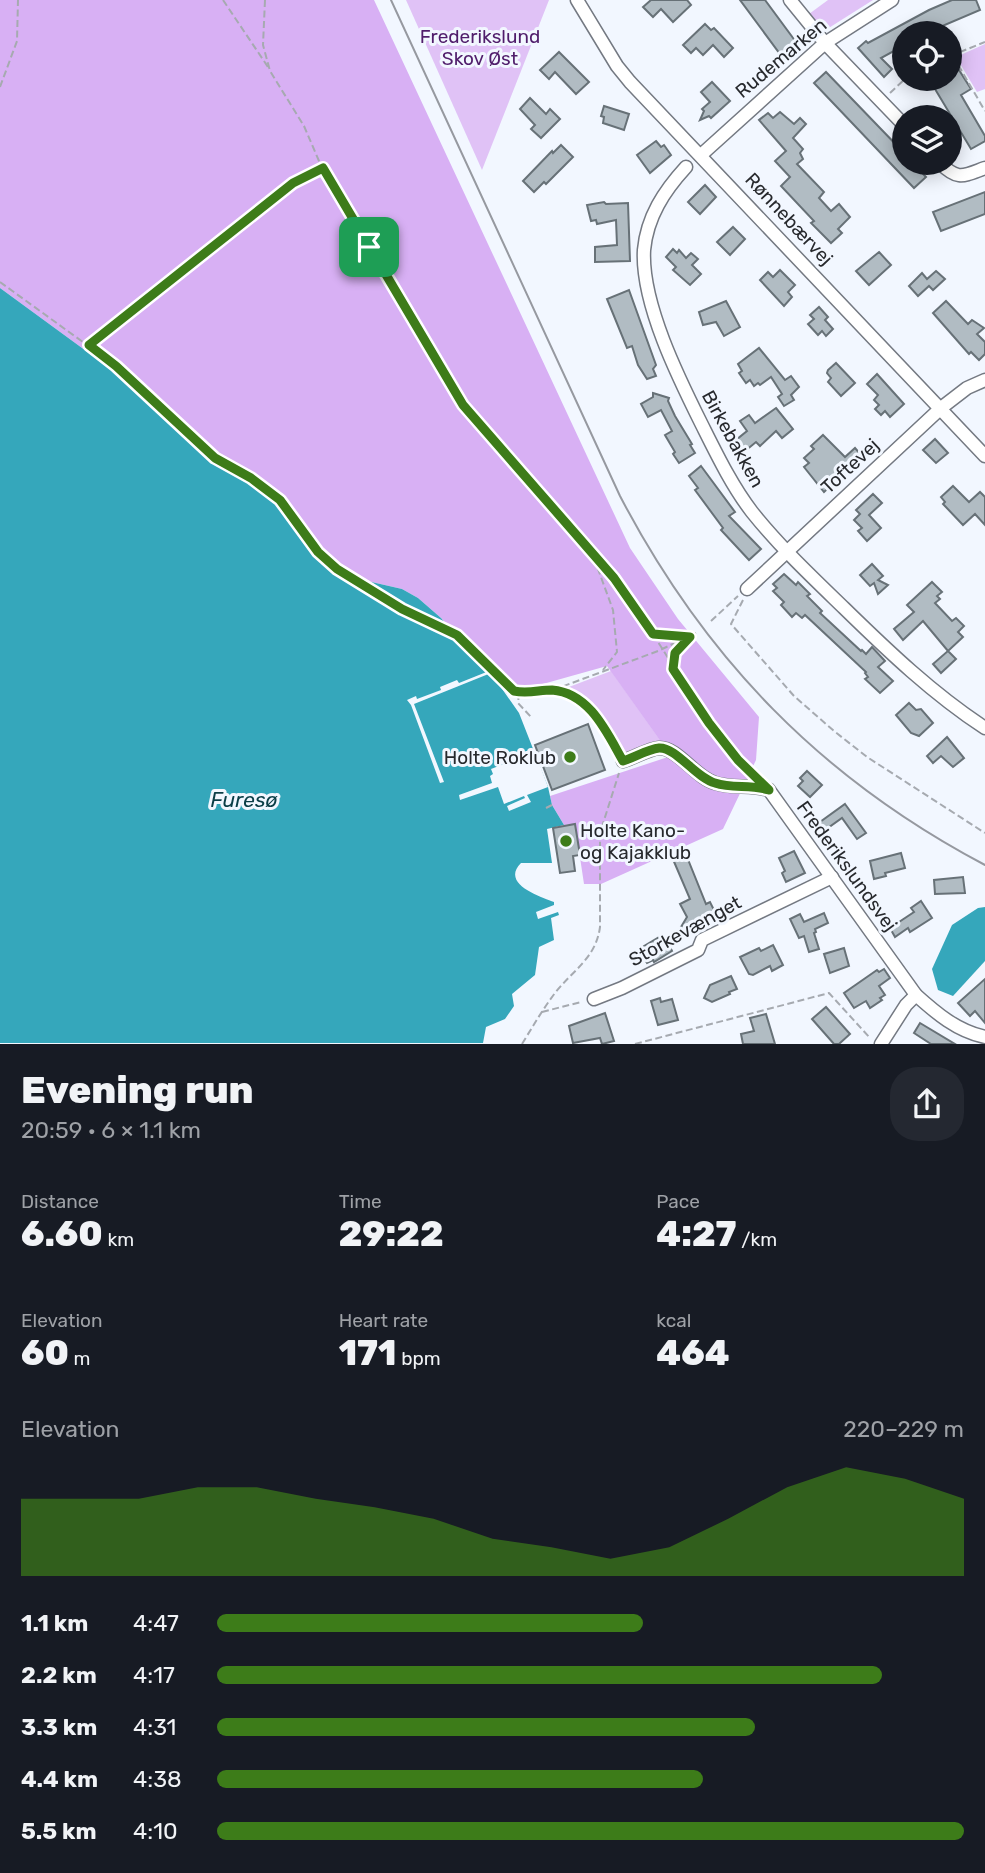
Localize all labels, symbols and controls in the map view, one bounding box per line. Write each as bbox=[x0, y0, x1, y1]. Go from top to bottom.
street label: Rudemarken bbox=[731, 13, 831, 103]
map controls bbox=[892, 21, 962, 175]
button: locate bbox=[892, 21, 962, 91]
park label: Frederikslund Skov Øst bbox=[420, 25, 540, 70]
button: layers bbox=[892, 105, 962, 175]
street label: Rønnebærvej bbox=[740, 168, 838, 270]
pin bbox=[339, 217, 399, 277]
icon: arrive bbox=[350, 228, 388, 266]
street label: Birkebakken bbox=[697, 386, 769, 492]
street label: Toftevej bbox=[816, 433, 884, 499]
place label: Holte Roklub bbox=[444, 746, 556, 769]
marker: Holte Roklub bbox=[562, 749, 578, 765]
water label: Furesø bbox=[210, 787, 278, 812]
street label: Frederikslundsvej bbox=[792, 796, 902, 936]
place label: Holte Kano- og Kajakklub bbox=[580, 819, 691, 864]
marker: Holte Kano- og Kajakklub bbox=[558, 833, 574, 849]
street label: Storkevænget bbox=[625, 890, 746, 971]
text: Evening run bbox=[21, 1067, 254, 1113]
button: share bbox=[890, 1067, 964, 1141]
text: 20:59 · 6 × 1.1 km bbox=[21, 1116, 201, 1144]
text: Distance bbox=[21, 1190, 99, 1213]
text: Time bbox=[339, 1190, 382, 1213]
text: Pace bbox=[656, 1190, 700, 1213]
text: 6.60 bbox=[21, 1213, 103, 1255]
text: 29:22 bbox=[339, 1213, 444, 1255]
text: 4:27 bbox=[656, 1213, 737, 1255]
text: km bbox=[103, 1228, 134, 1251]
text: /km bbox=[737, 1228, 777, 1251]
text: Elevation bbox=[21, 1309, 102, 1332]
text: Heart rate bbox=[339, 1309, 428, 1332]
text: kcal bbox=[656, 1309, 691, 1332]
text: 60 bbox=[21, 1332, 69, 1374]
text: 171 bbox=[339, 1332, 397, 1374]
text: 464 bbox=[656, 1332, 729, 1374]
text: m bbox=[69, 1347, 91, 1370]
text: bpm bbox=[397, 1347, 441, 1370]
text: Elevation bbox=[21, 1415, 120, 1443]
text: 220–229 m bbox=[843, 1415, 964, 1443]
text: 1.1 km bbox=[21, 1609, 88, 1637]
text: 4:47 bbox=[133, 1609, 179, 1637]
text: 2.2 km bbox=[21, 1661, 97, 1689]
text: 4:17 bbox=[133, 1661, 175, 1689]
text: 3.3 km bbox=[21, 1713, 97, 1741]
text: 4:31 bbox=[133, 1713, 176, 1741]
text: 4.4 km bbox=[21, 1765, 98, 1793]
text: 4:38 bbox=[133, 1765, 182, 1793]
text: 5.5 km bbox=[21, 1817, 97, 1845]
text: 4:10 bbox=[133, 1817, 178, 1845]

